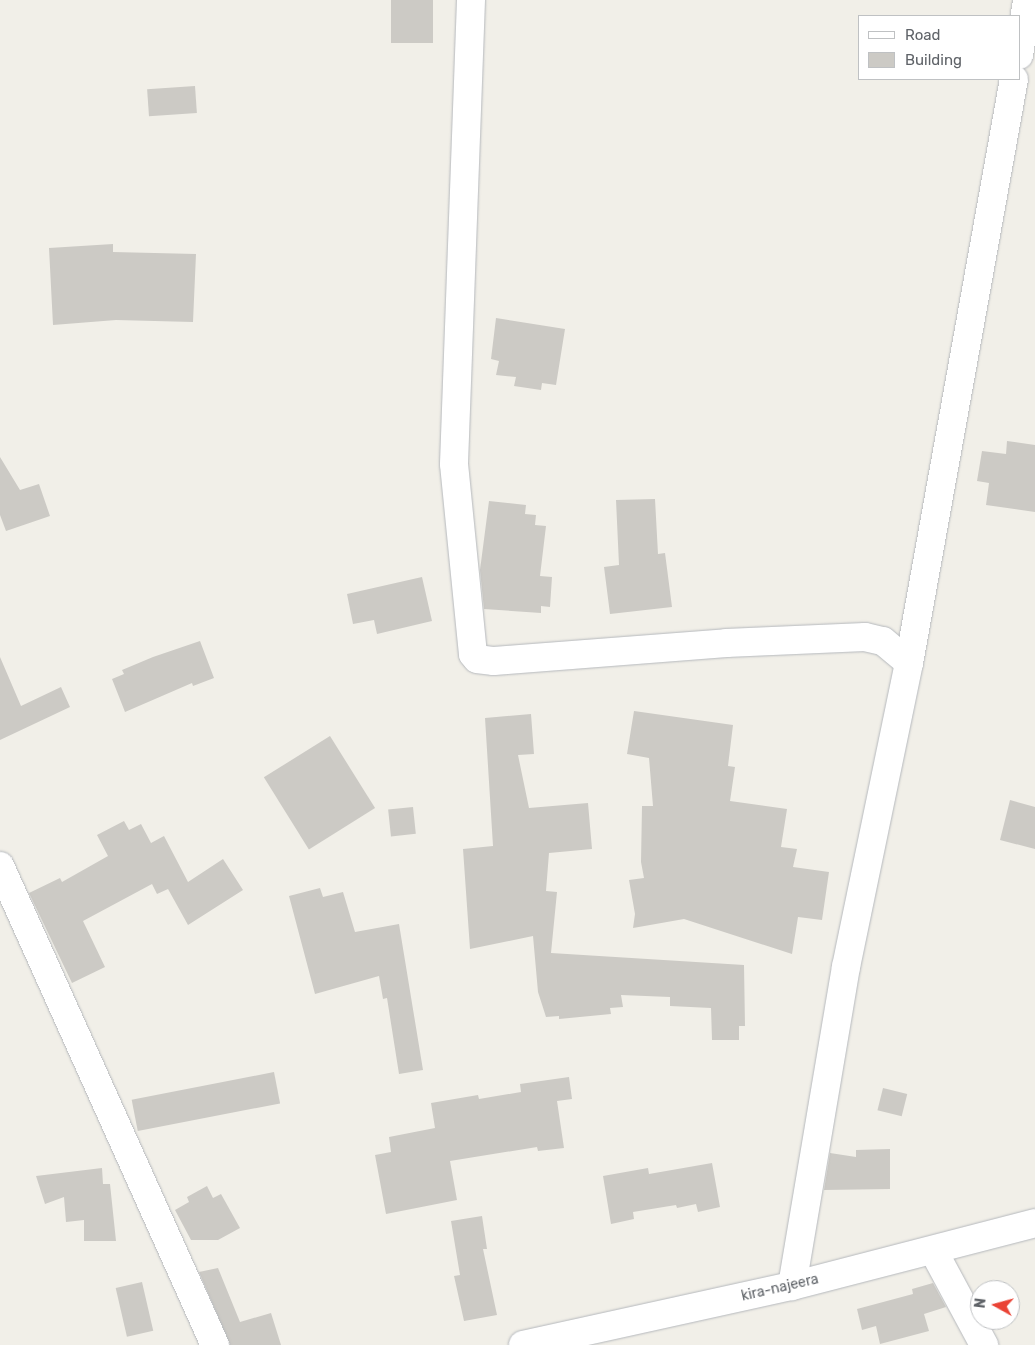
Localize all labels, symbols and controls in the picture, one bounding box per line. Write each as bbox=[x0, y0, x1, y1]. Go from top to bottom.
legend bbox=[858, 15, 1020, 80]
text: Road bbox=[905, 26, 941, 44]
text: Building bbox=[905, 51, 962, 69]
street label: kira-najeera bbox=[740, 1271, 820, 1305]
north arrow bbox=[970, 1280, 1020, 1330]
text: N bbox=[972, 1297, 990, 1309]

